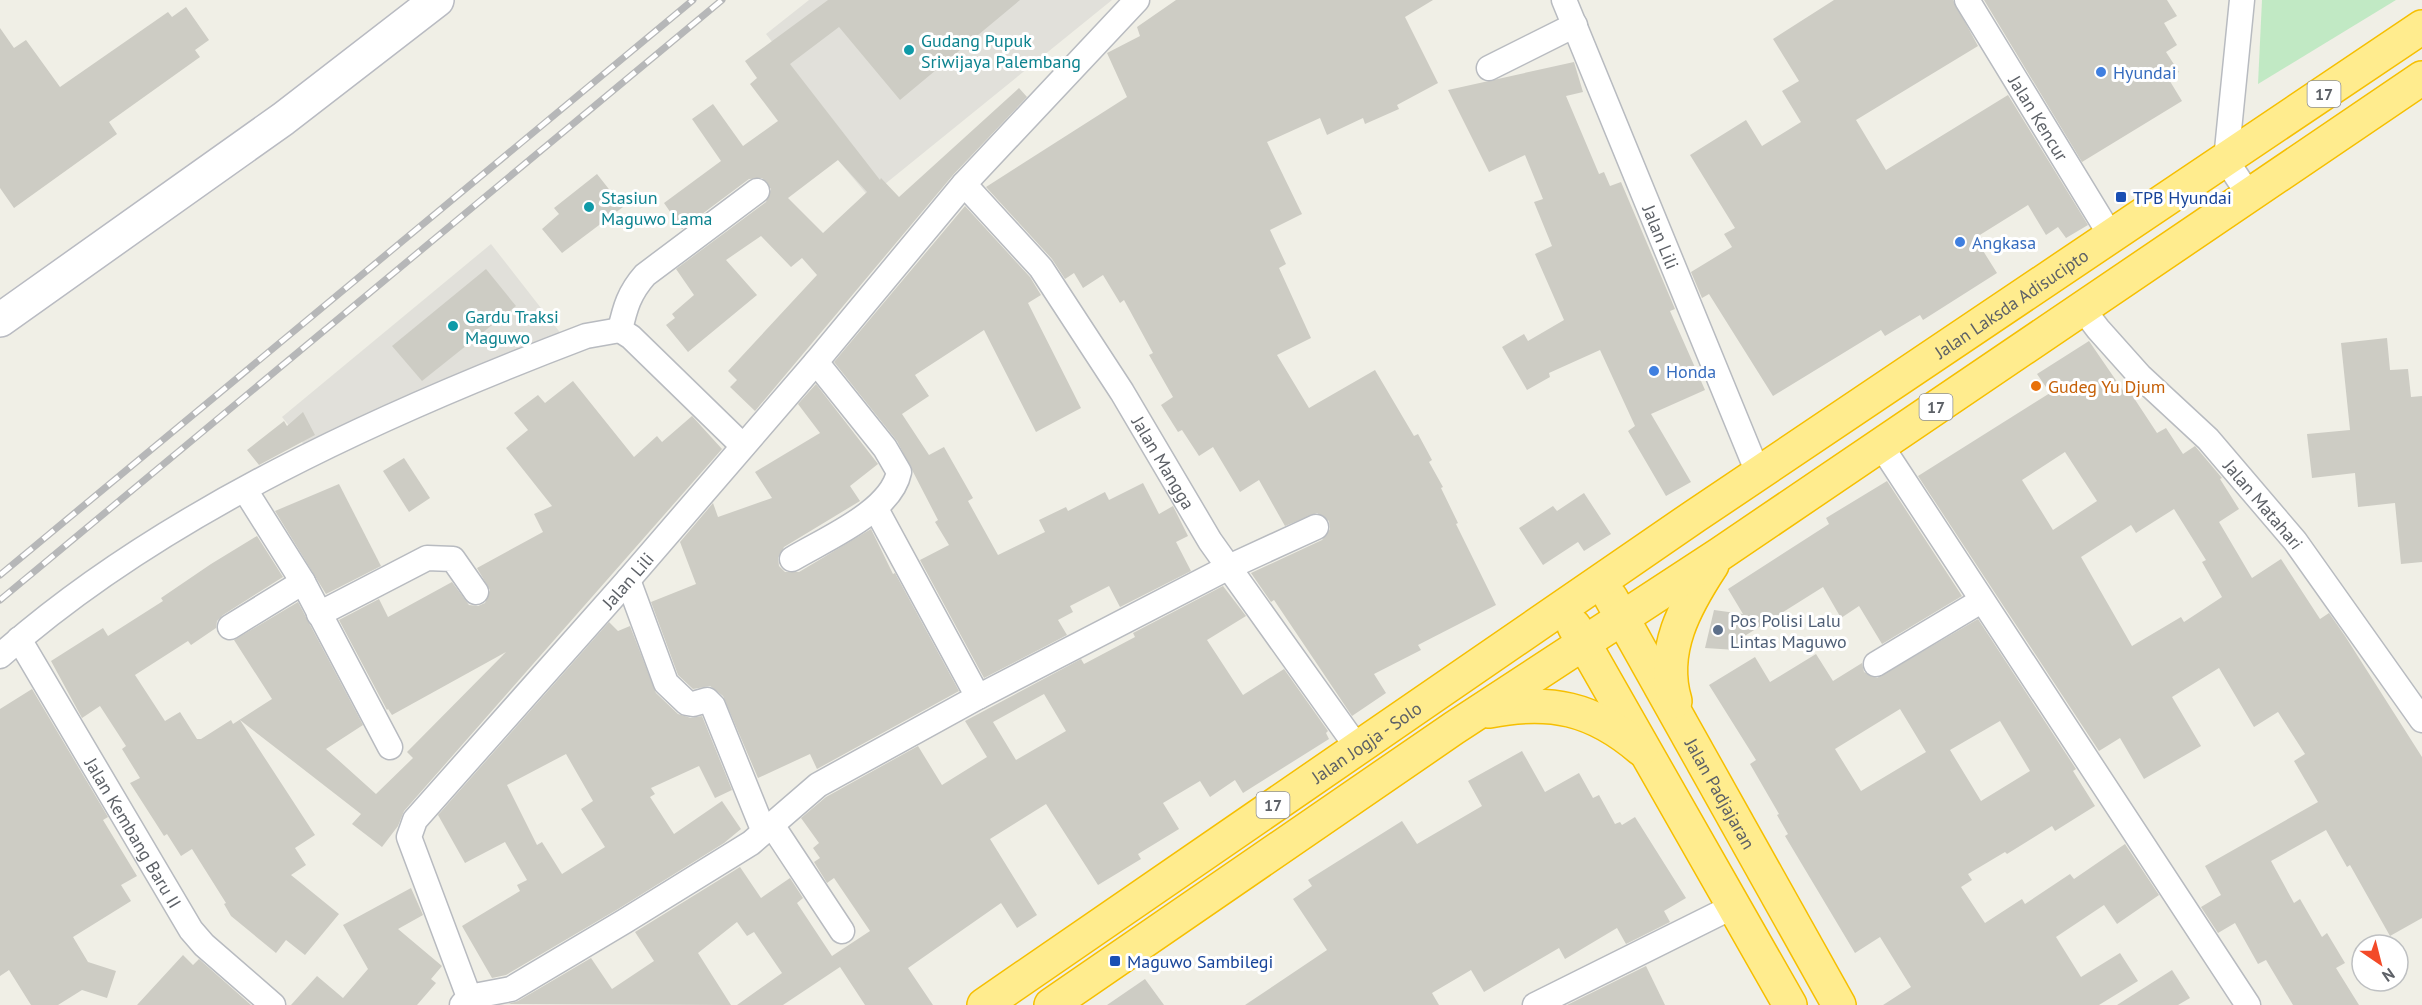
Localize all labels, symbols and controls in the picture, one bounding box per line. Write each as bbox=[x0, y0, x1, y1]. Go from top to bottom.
place label: Gudang Pupuk Sriwijaya Palembang bbox=[921, 29, 1081, 73]
marker: Gudang Pupuk Sriwijaya Palembang bbox=[902, 43, 916, 57]
place label: Hyundai bbox=[2113, 61, 2176, 84]
marker: Hyundai bbox=[2094, 65, 2108, 79]
street label: Jalan Kencur bbox=[2003, 70, 2074, 165]
road number: 17 bbox=[2308, 81, 2340, 107]
place label: Stasiun Maguwo Lama bbox=[601, 186, 712, 230]
place label: TPB Hyundai bbox=[2133, 186, 2232, 209]
marker: TPB Hyundai bbox=[2114, 190, 2128, 204]
marker: Stasiun Maguwo Lama bbox=[582, 200, 596, 214]
street label: Jalan Lili bbox=[1637, 200, 1685, 272]
place label: Angkasa bbox=[1972, 231, 2036, 254]
marker: Angkasa bbox=[1953, 235, 1967, 249]
street label: Jalan Laksda Adisucipto bbox=[1929, 243, 2093, 364]
place label: Gardu Traksi Maguwo bbox=[465, 305, 559, 349]
marker: Gardu Traksi Maguwo bbox=[446, 319, 460, 333]
place label: Honda bbox=[1666, 360, 1716, 383]
marker: Honda bbox=[1647, 364, 1661, 378]
place label: Gudeg Yu Djum bbox=[2048, 375, 2165, 398]
marker: Gudeg Yu Djum bbox=[2029, 379, 2043, 393]
road number: 17 bbox=[1920, 394, 1952, 420]
street label: Jalan Mangga bbox=[1127, 411, 1200, 513]
street label: Jalan Matahari bbox=[2218, 454, 2309, 554]
street label: Jalan Lili bbox=[596, 547, 658, 614]
place label: Pos Polisi Lalu Lintas Maguwo bbox=[1730, 609, 1847, 653]
marker: Pos Polisi Lalu Lintas Maguwo bbox=[1711, 623, 1725, 637]
street label: Jalan Jogja - Solo bbox=[1306, 696, 1426, 789]
street label: Jalan Padjajaran bbox=[1680, 733, 1761, 853]
street label: Jalan Kembang Baru II bbox=[80, 753, 187, 912]
road number: 17 bbox=[1256, 792, 1290, 818]
north arrow bbox=[2350, 933, 2410, 993]
place label: Maguwo Sambilegi bbox=[1127, 950, 1273, 973]
marker: Maguwo Sambilegi bbox=[1108, 954, 1122, 968]
text: N bbox=[2379, 964, 2399, 986]

